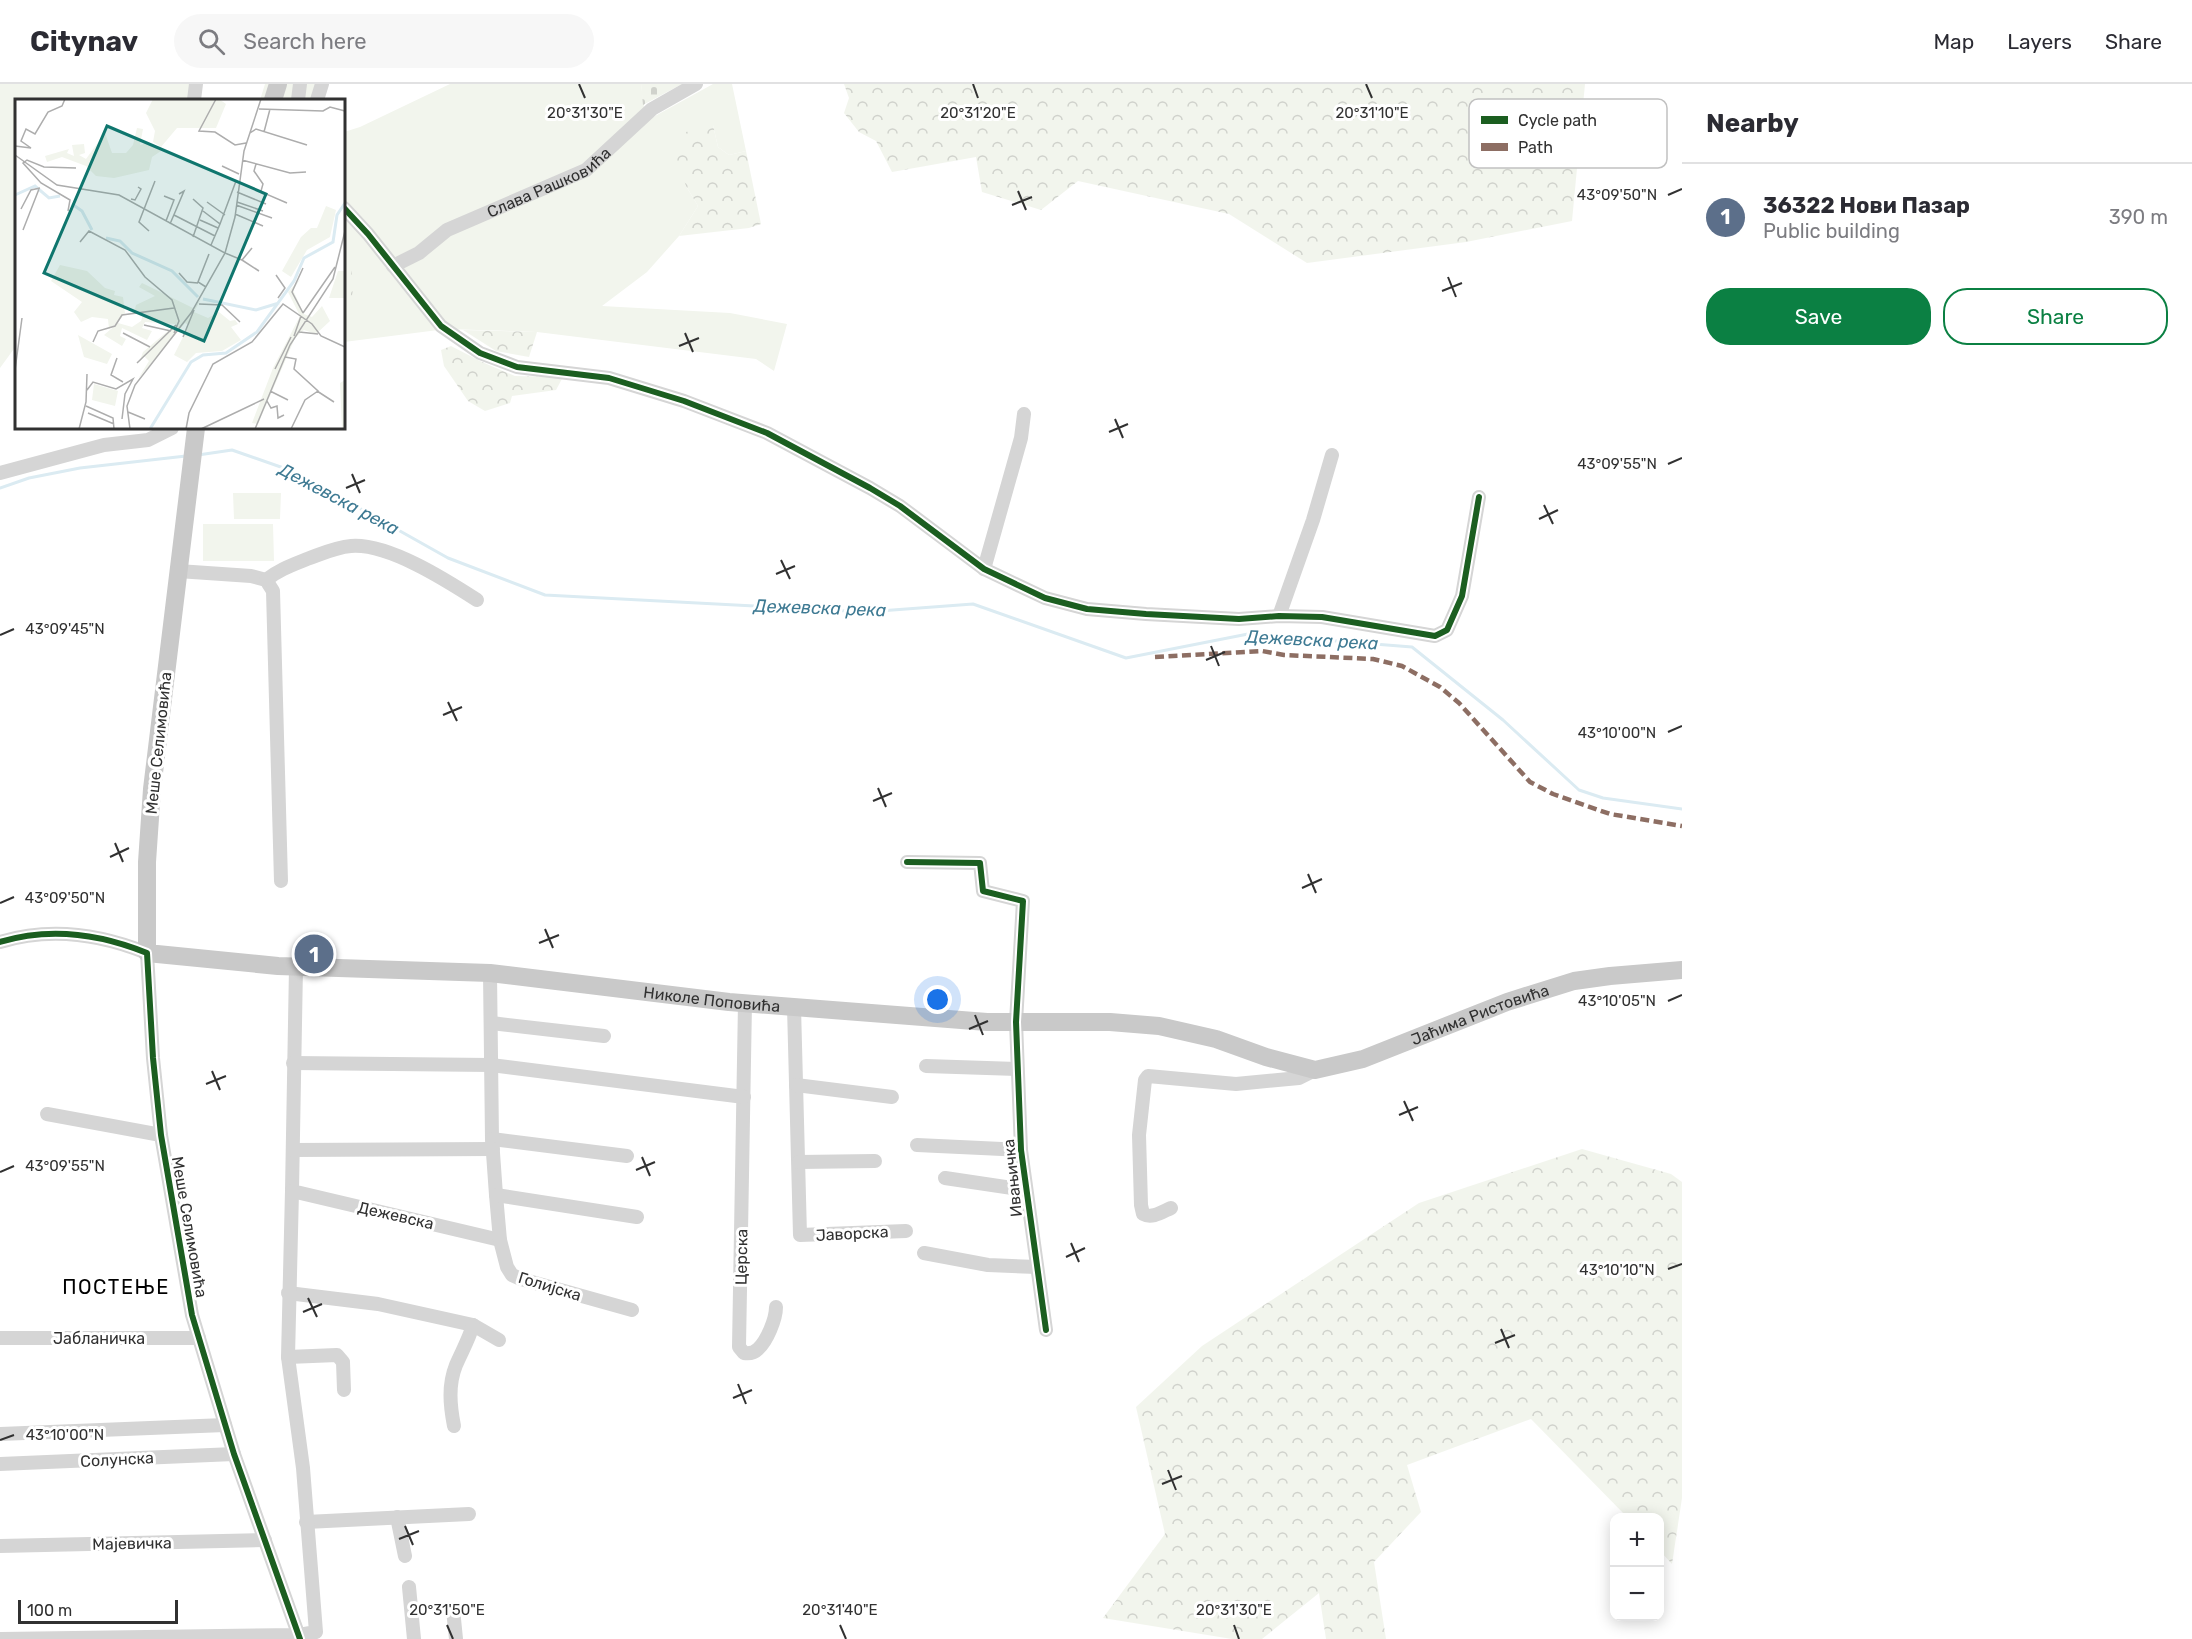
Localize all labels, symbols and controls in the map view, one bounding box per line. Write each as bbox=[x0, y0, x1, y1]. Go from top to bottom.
search box bbox=[174, 14, 594, 68]
text: Citynav bbox=[30, 25, 138, 58]
icon: search bbox=[195, 25, 228, 58]
text: Search here bbox=[243, 28, 367, 55]
text: Map bbox=[1933, 29, 1974, 54]
text: Layers bbox=[2007, 29, 2072, 54]
text: Share bbox=[2105, 29, 2162, 54]
inset map bbox=[15, 99, 345, 429]
legend bbox=[1469, 99, 1667, 168]
text: 20°31'30"E bbox=[547, 104, 623, 122]
text: 20°31'20"E bbox=[940, 104, 1016, 122]
text: 20°31'10"E bbox=[1335, 104, 1409, 122]
text: Nearby bbox=[1706, 108, 1799, 139]
text: Cycle path bbox=[1518, 111, 1597, 130]
text: Path bbox=[1518, 138, 1553, 157]
street label: Слава Рашковића bbox=[484, 143, 615, 222]
text: 43°09'50"N bbox=[1577, 186, 1657, 204]
text: 36322 Нови Пазар bbox=[1763, 192, 1970, 219]
text: 1 bbox=[1721, 205, 1730, 229]
text: 390 m bbox=[2109, 205, 2168, 229]
text: Public building bbox=[1763, 219, 1900, 243]
button: Save bbox=[1706, 288, 1931, 345]
button: Share bbox=[1943, 288, 2168, 345]
text: 43°09'55"N bbox=[1577, 455, 1657, 473]
water label: Дежевска река bbox=[273, 457, 403, 540]
water label: Дежевска река bbox=[751, 595, 887, 621]
text: 43°09'45"N bbox=[25, 620, 105, 638]
water label: Дежевска река bbox=[1243, 625, 1379, 654]
street label: Меше Селимовића bbox=[142, 671, 175, 815]
text: 43°10'00"N bbox=[1578, 724, 1656, 742]
text: 43°09'50"N bbox=[25, 889, 105, 907]
pin: 1 bbox=[294, 932, 334, 976]
street label: Јаћима Ристовића bbox=[1408, 980, 1551, 1049]
street label: Николе Поповића bbox=[642, 983, 781, 1016]
your location bbox=[923, 985, 952, 1014]
text: 43°10'05"N bbox=[1578, 992, 1656, 1010]
street label: Ивањичка bbox=[999, 1138, 1026, 1218]
street label: Меше Селимовића bbox=[168, 1155, 211, 1299]
text: 43°09'55"N bbox=[25, 1157, 105, 1175]
street label: Дежевска bbox=[356, 1198, 436, 1233]
street label: Јаворска bbox=[815, 1222, 889, 1245]
street label: Церска bbox=[732, 1229, 751, 1285]
text: 43°10'10"N bbox=[1579, 1261, 1655, 1279]
street label: Голијска bbox=[516, 1268, 584, 1305]
district label: ПОСТЕЊЕ bbox=[62, 1275, 170, 1299]
street label: Јабланичка bbox=[53, 1329, 145, 1348]
text: 43°10'00"N bbox=[26, 1426, 104, 1444]
street label: Солунска bbox=[80, 1448, 154, 1471]
map controls bbox=[1610, 1513, 1664, 1621]
button: + bbox=[1610, 1513, 1664, 1567]
street label: Мајевичка bbox=[92, 1533, 172, 1554]
button: − bbox=[1610, 1567, 1664, 1621]
scale bar bbox=[18, 1597, 178, 1624]
text: 100 m bbox=[27, 1601, 72, 1620]
text: 20°31'50"E bbox=[409, 1601, 485, 1619]
text: 20°31'40"E bbox=[802, 1601, 878, 1619]
text: 20°31'30"E bbox=[1196, 1601, 1272, 1619]

